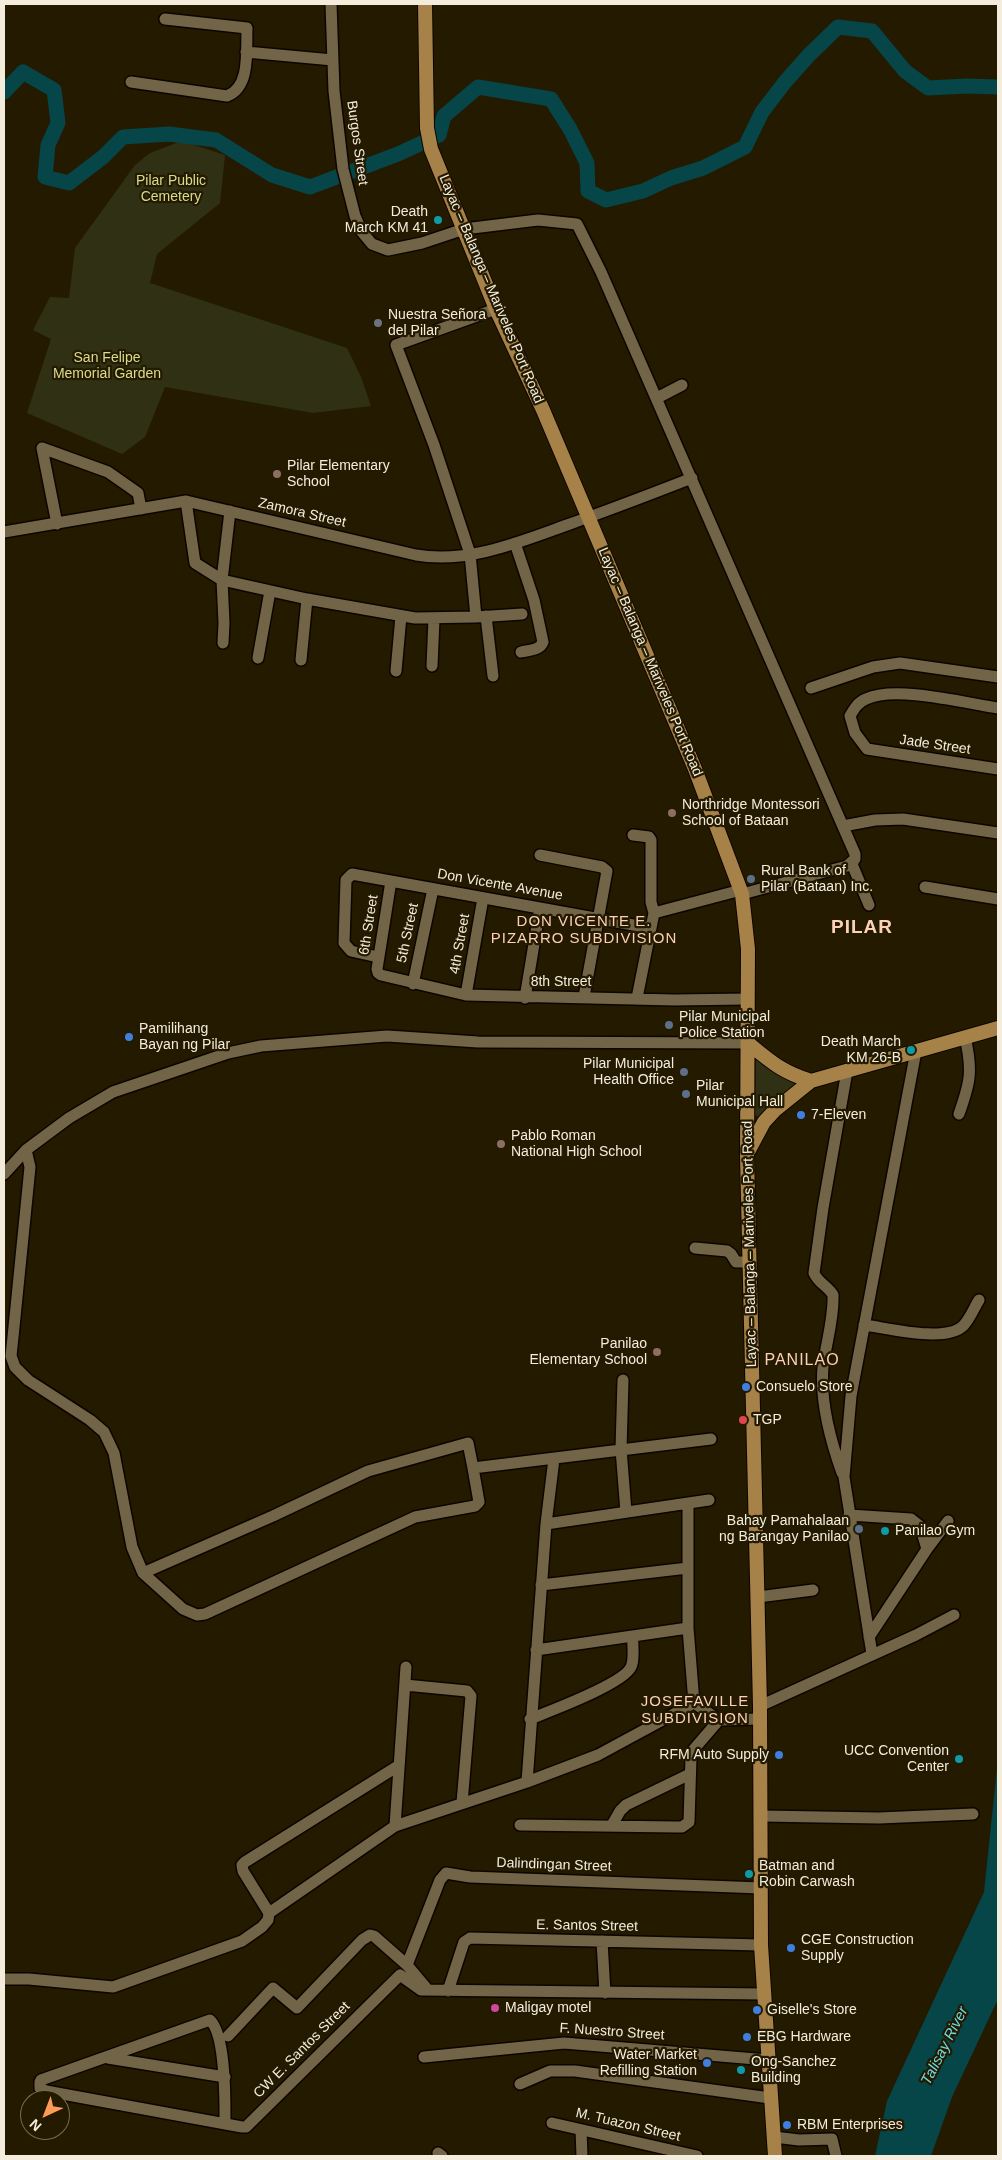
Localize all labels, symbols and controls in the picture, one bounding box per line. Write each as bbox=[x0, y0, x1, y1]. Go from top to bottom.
street label: Burgos Street bbox=[343, 99, 371, 187]
street label: Layac – Balanga – Mariveles Port Road bbox=[435, 172, 547, 406]
park label: Pilar Public Cemetery bbox=[136, 173, 206, 206]
place label: Death March KM 41 bbox=[345, 204, 428, 236]
marker: Death March KM 41 bbox=[432, 214, 444, 226]
place label: Nuestra Señora del Pilar bbox=[388, 307, 486, 340]
marker: Nuestra Señora del Pilar bbox=[372, 317, 384, 329]
park label: San Felipe Memorial Garden bbox=[53, 350, 161, 382]
place label: Pilar Elementary School bbox=[287, 458, 390, 491]
marker: Pilar Elementary School bbox=[271, 468, 283, 480]
street label: Zamora Street bbox=[257, 495, 347, 531]
street label: Layac – Balanga – Mariveles Port Road bbox=[594, 545, 706, 779]
street label: Jade Street bbox=[898, 732, 972, 758]
place label: Northridge Montessori School of Bataan bbox=[682, 797, 820, 830]
marker: Northridge Montessori School of Bataan bbox=[666, 807, 678, 819]
place label: Rural Bank of Pilar (Bataan) Inc. bbox=[761, 863, 873, 896]
street label: Don Vicente Avenue bbox=[436, 866, 564, 904]
marker: Rural Bank of Pilar (Bataan) Inc. bbox=[745, 873, 757, 885]
street label: 6th Street bbox=[356, 894, 382, 956]
street label: 5th Street bbox=[393, 902, 423, 964]
street label: 4th Street bbox=[446, 913, 474, 975]
district label: DON VICENTE E. PIZARRO SUBDIVISION bbox=[488, 913, 680, 948]
district label: PILAR bbox=[830, 917, 894, 939]
street label: 8th Street bbox=[531, 974, 591, 990]
place label: Pilar Municipal Police Station bbox=[679, 1009, 770, 1042]
marker: Pilar Municipal Police Station bbox=[663, 1019, 675, 1031]
place label: Pamilihang Bayan ng Pilar bbox=[139, 1021, 230, 1054]
marker: Pamilihang Bayan ng Pilar bbox=[123, 1031, 135, 1043]
place label: Death March KM 26-B bbox=[821, 1034, 901, 1066]
marker: Death March KM 26-B bbox=[905, 1044, 917, 1056]
place label: Pilar Municipal Health Office bbox=[583, 1056, 674, 1088]
marker: Pilar Municipal Health Office bbox=[678, 1066, 690, 1078]
place label: Pilar Municipal Hall bbox=[696, 1078, 783, 1110]
marker: Pilar Municipal Hall bbox=[680, 1088, 692, 1100]
place label: 7-Eleven bbox=[811, 1107, 866, 1123]
marker: 7-Eleven bbox=[795, 1109, 807, 1121]
street label: Layac – Balanga – Mariveles Port Road bbox=[739, 1121, 761, 1367]
place label: Pablo Roman National High School bbox=[511, 1128, 642, 1160]
marker: Pablo Roman National High School bbox=[495, 1138, 507, 1150]
place label: Panilao Elementary School bbox=[529, 1336, 647, 1368]
marker: Panilao Elementary School bbox=[651, 1346, 663, 1358]
district label: PANILAO bbox=[764, 1351, 840, 1371]
place label: Consuelo Store bbox=[756, 1379, 853, 1395]
marker: Consuelo Store bbox=[740, 1381, 752, 1393]
place label: TGP bbox=[753, 1412, 782, 1428]
marker: TGP bbox=[737, 1414, 749, 1426]
place label: Bahay Pamahalaan ng Barangay Panilao bbox=[719, 1513, 849, 1545]
marker: Bahay Pamahalaan ng Barangay Panilao bbox=[853, 1523, 865, 1535]
place label: Panilao Gym bbox=[895, 1523, 975, 1539]
marker: Panilao Gym bbox=[879, 1525, 891, 1537]
district label: JOSEFAVILLE SUBDIVISION bbox=[639, 1693, 751, 1728]
place label: UCC Convention Center bbox=[844, 1743, 949, 1775]
place label: RFM Auto Supply bbox=[659, 1747, 769, 1763]
marker: RFM Auto Supply bbox=[773, 1749, 785, 1761]
marker: UCC Convention Center bbox=[953, 1753, 965, 1765]
street label: Dalindingan Street bbox=[496, 1855, 612, 1875]
place label: Batman and Robin Carwash bbox=[759, 1858, 855, 1890]
marker: Batman and Robin Carwash bbox=[743, 1868, 755, 1880]
street label: E. Santos Street bbox=[536, 1917, 638, 1935]
place label: CGE Construction Supply bbox=[801, 1932, 914, 1964]
marker: CGE Construction Supply bbox=[785, 1942, 797, 1954]
street label: CW E. Santos Street bbox=[250, 1998, 354, 2102]
place label: Maligay motel bbox=[505, 2000, 591, 2016]
marker: Maligay motel bbox=[489, 2002, 501, 2014]
place label: Giselle's Store bbox=[767, 2002, 857, 2018]
marker: Giselle's Store bbox=[751, 2004, 763, 2016]
water label: Talisay River bbox=[918, 2004, 972, 2088]
street label: F. Nuestro Street bbox=[559, 2020, 665, 2044]
place label: EBG Hardware bbox=[757, 2029, 851, 2045]
marker: EBG Hardware bbox=[741, 2031, 753, 2043]
place label: Water Market Refilling Station bbox=[600, 2047, 697, 2080]
place label: Ong-Sanchez Building bbox=[751, 2054, 837, 2086]
marker: Water Market Refilling Station bbox=[701, 2057, 713, 2069]
marker: Ong-Sanchez Building bbox=[735, 2064, 747, 2076]
north arrow bbox=[20, 2090, 70, 2140]
street label: M. Tuazon Street bbox=[574, 2105, 682, 2145]
text: N bbox=[26, 2116, 45, 2135]
place label: RBM Enterprises bbox=[797, 2117, 903, 2133]
marker: RBM Enterprises bbox=[781, 2119, 793, 2131]

